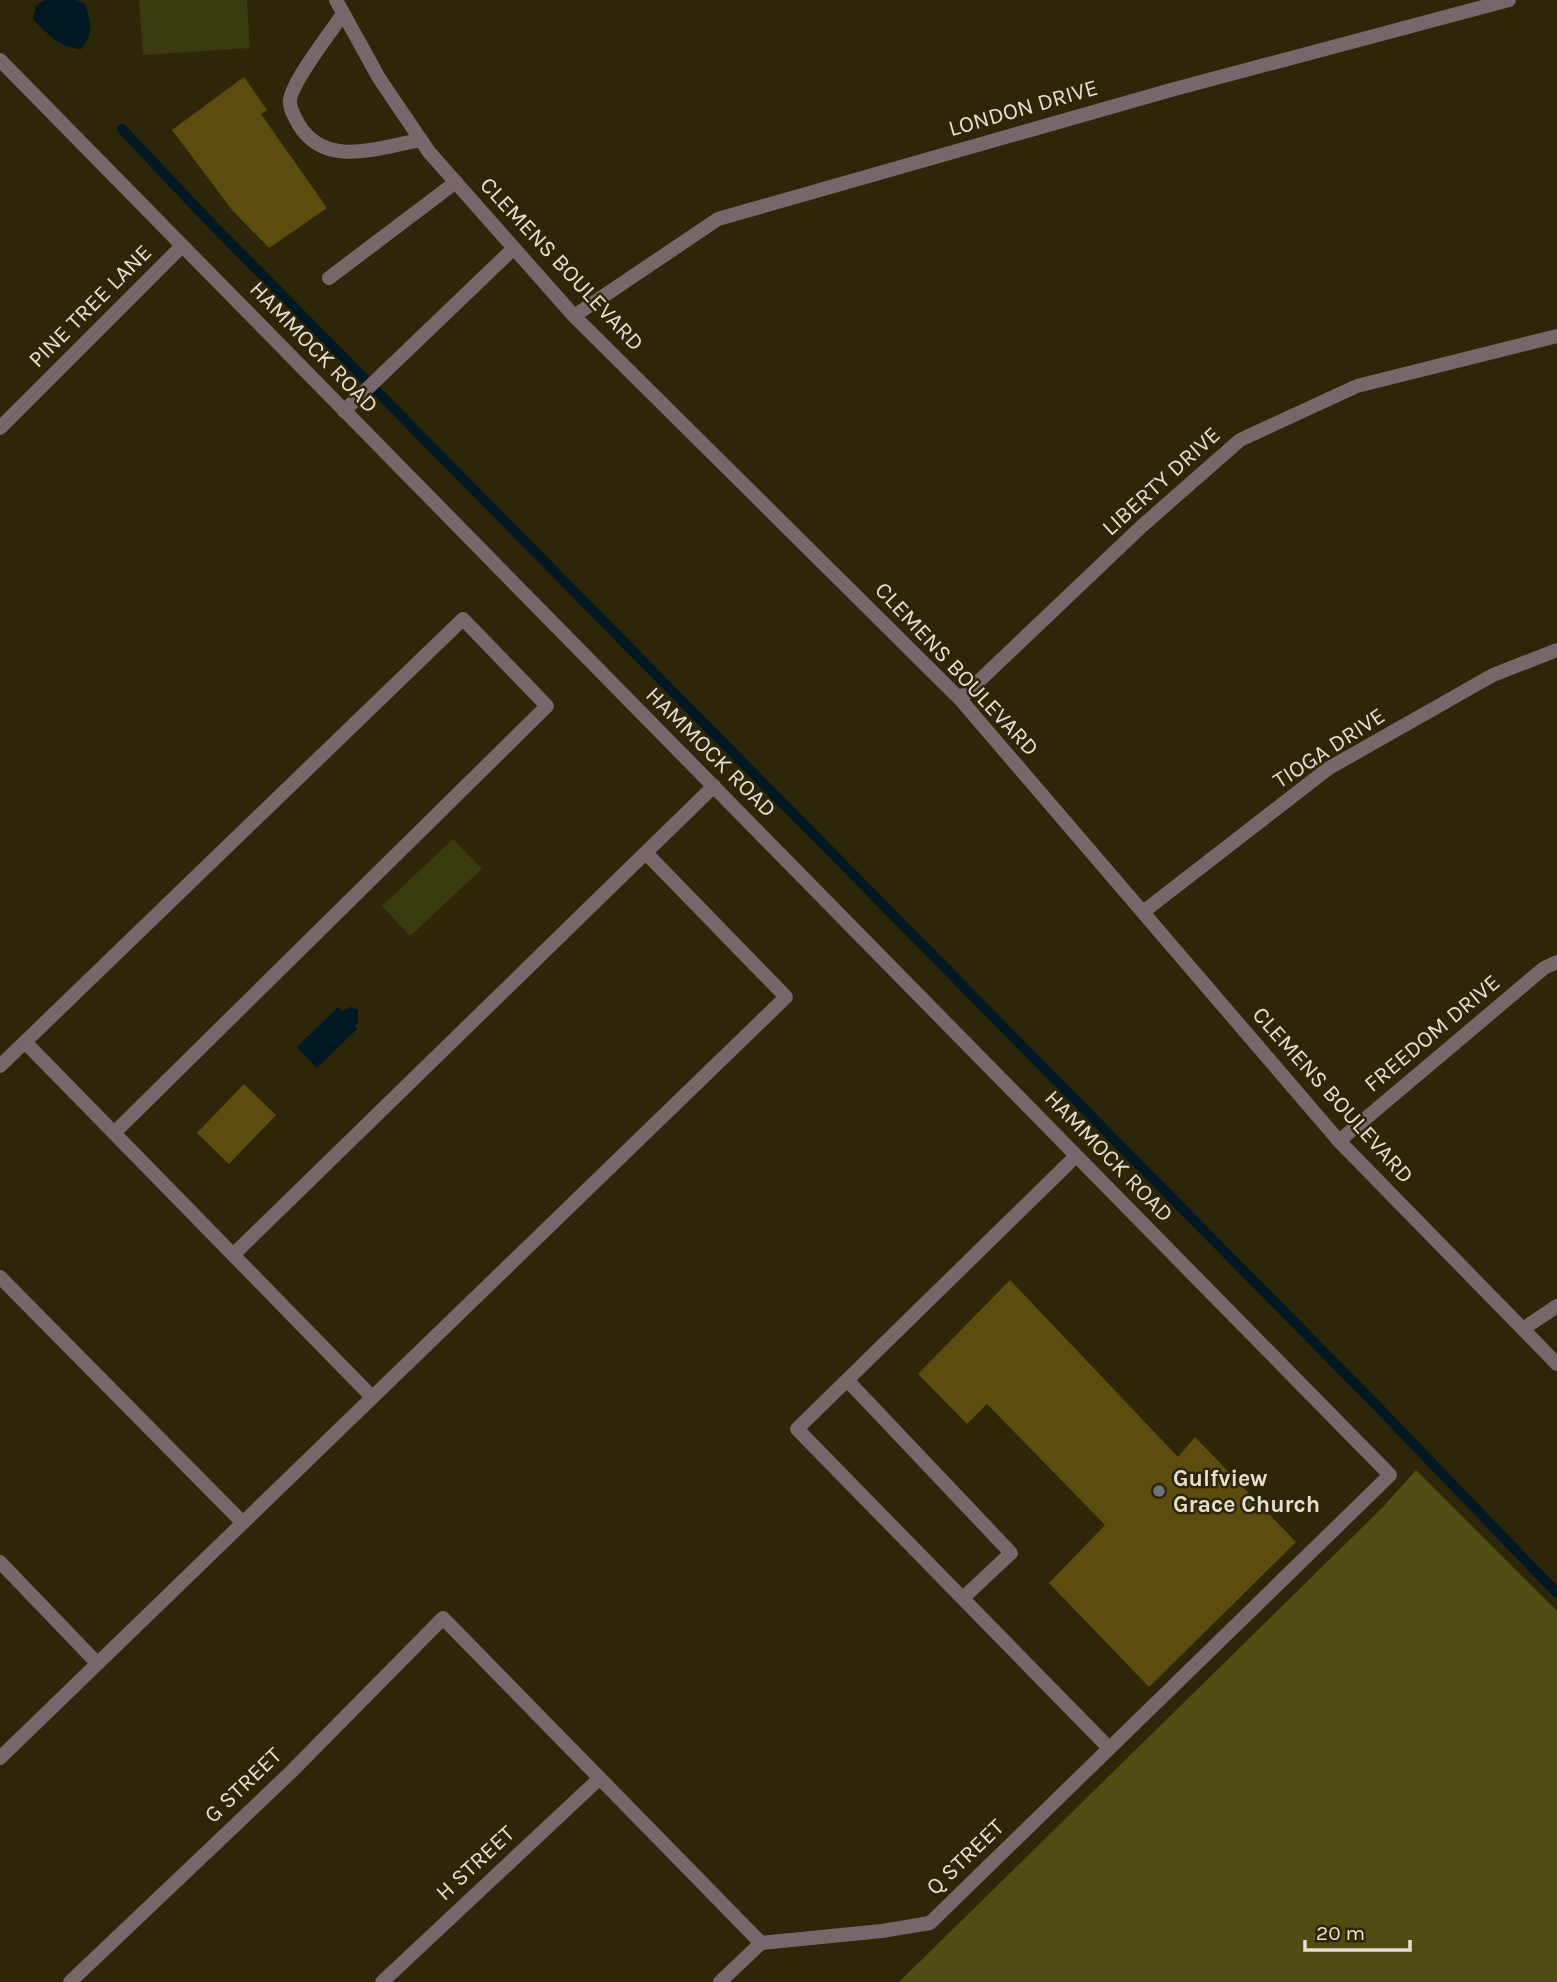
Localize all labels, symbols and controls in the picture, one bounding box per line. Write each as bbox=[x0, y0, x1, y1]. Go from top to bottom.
street label: LONDON DRIVE bbox=[945, 74, 1101, 142]
street label: CLEMENS BOULEVARD bbox=[474, 171, 650, 357]
street label: PINE TREE LANE bbox=[23, 239, 157, 373]
street label: HAMMOCK ROAD bbox=[244, 275, 384, 419]
street label: LIBERTY DRIVE bbox=[1096, 421, 1226, 541]
street label: CLEMENS BOULEVARD bbox=[869, 576, 1045, 762]
street label: HAMMOCK ROAD bbox=[640, 681, 782, 823]
street label: TIOGA DRIVE bbox=[1268, 702, 1390, 794]
street label: FREEDOM DRIVE bbox=[1359, 968, 1505, 1098]
street label: CLEMENS BOULEVARD bbox=[1247, 1001, 1419, 1189]
street label: HAMMOCK ROAD bbox=[1039, 1084, 1179, 1228]
place label: Gulfview Grace Church bbox=[1173, 1465, 1320, 1518]
marker: Gulfview Grace Church bbox=[1151, 1483, 1167, 1499]
street label: G STREET bbox=[199, 1741, 288, 1828]
street label: Q STREET bbox=[921, 1813, 1010, 1901]
street label: H STREET bbox=[430, 1819, 520, 1906]
scale bar bbox=[1305, 1909, 1410, 1953]
text: 20 m bbox=[1316, 1921, 1365, 1945]

